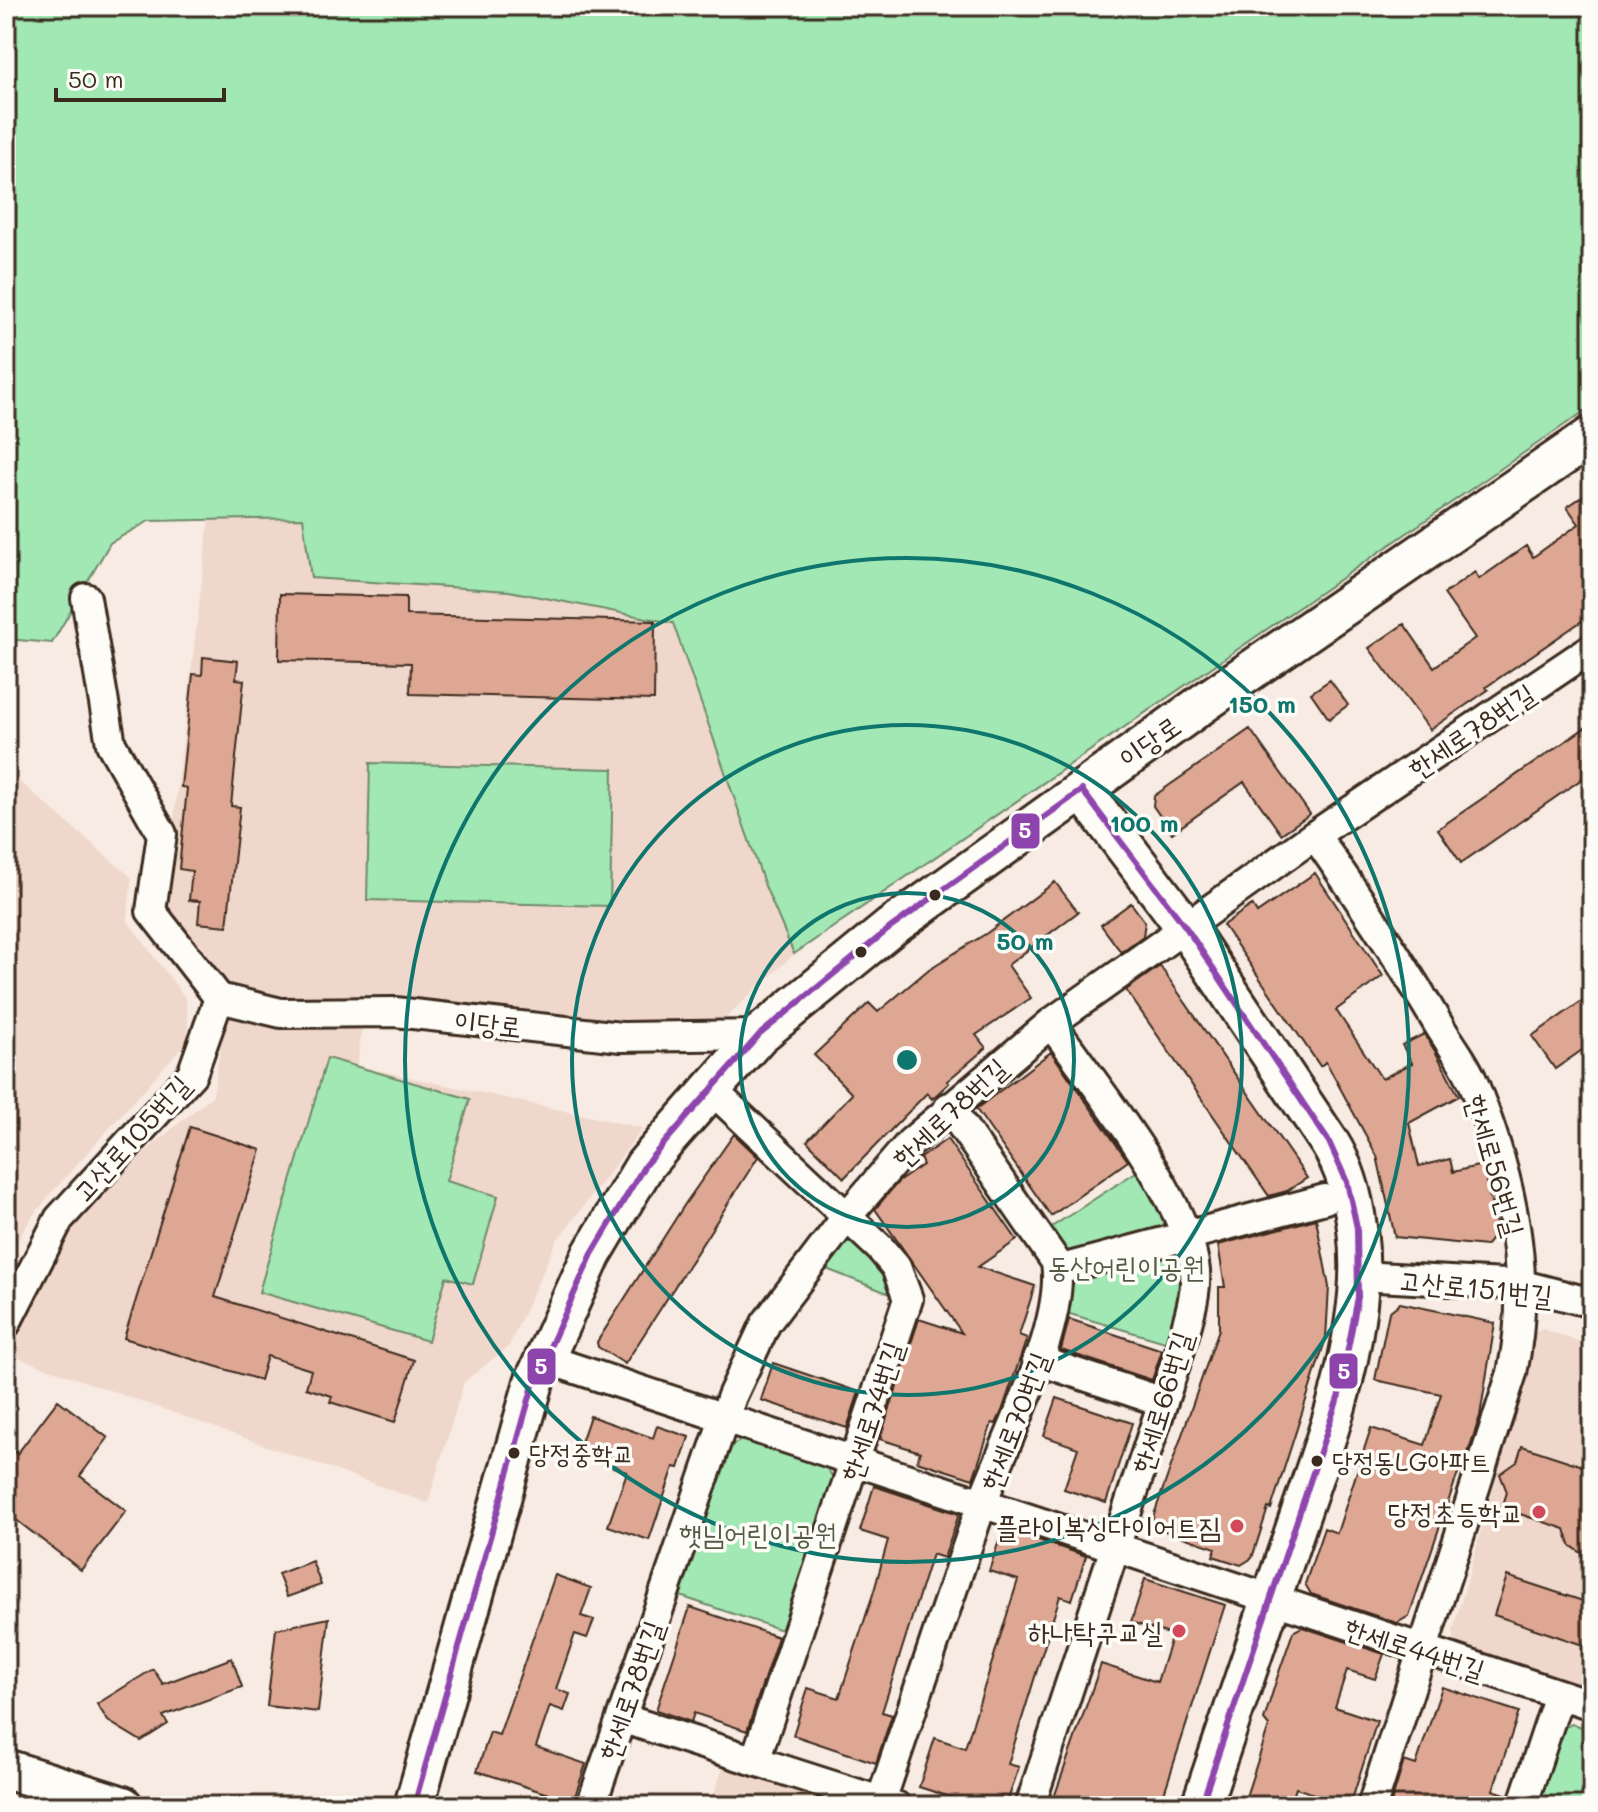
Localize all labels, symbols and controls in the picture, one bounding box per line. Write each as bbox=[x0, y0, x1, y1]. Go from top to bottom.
scale bar bbox=[56, 52, 224, 102]
text: 50 m bbox=[68, 63, 124, 94]
street label: 한세로78번길 bbox=[1401, 674, 1541, 786]
text: 150 m bbox=[1228, 688, 1296, 719]
street label: 이당로 bbox=[1111, 707, 1187, 775]
text: 100 m bbox=[1109, 807, 1179, 838]
line badge: 5 bbox=[1010, 812, 1041, 850]
text: 5 bbox=[1019, 815, 1032, 844]
unlabelled marker bbox=[927, 887, 943, 903]
text: 50 m bbox=[996, 925, 1054, 956]
unlabelled marker bbox=[853, 944, 869, 960]
street label: 이당로 bbox=[453, 1002, 523, 1044]
centre of rings bbox=[893, 1046, 921, 1074]
street label: 한세로78번길 bbox=[884, 1049, 1014, 1175]
street label: 고산로105번길 bbox=[65, 1067, 197, 1209]
street label: 한세로56번길 bbox=[1459, 1090, 1533, 1240]
park label: 동산어린이공원 bbox=[1047, 1248, 1205, 1284]
street label: 고산로151번길 bbox=[1398, 1261, 1554, 1313]
street label: 한세로66번길 bbox=[1122, 1327, 1200, 1477]
street label: 한세로74번길 bbox=[832, 1337, 910, 1485]
line badge: 5 bbox=[526, 1347, 557, 1386]
street label: 한세로70번길 bbox=[971, 1347, 1057, 1495]
text: 5 bbox=[535, 1351, 548, 1380]
line badge: 5 bbox=[1328, 1352, 1359, 1390]
text: 5 bbox=[1338, 1356, 1351, 1385]
place label: 당정중학교 bbox=[529, 1436, 634, 1470]
place label: 당정동LG아파트 bbox=[1332, 1444, 1490, 1478]
marker: 당정중학교 bbox=[506, 1445, 522, 1461]
marker: 당정동LG아파트 bbox=[1309, 1453, 1325, 1469]
place label: 당정초등학교 bbox=[1388, 1494, 1523, 1530]
marker: 당정초등학교 bbox=[1530, 1503, 1548, 1521]
place label: 플라이복싱다이어트짐 bbox=[996, 1508, 1221, 1544]
park label: 햇님어린이공원 bbox=[679, 1515, 837, 1551]
marker: 플라이복싱다이어트짐 bbox=[1228, 1517, 1246, 1535]
street label: 한세로44번길 bbox=[1340, 1608, 1490, 1688]
place label: 하나탁구교실 bbox=[1028, 1613, 1163, 1649]
street label: 한세로78번길 bbox=[589, 1616, 671, 1764]
marker: 하나탁구교실 bbox=[1170, 1622, 1188, 1640]

